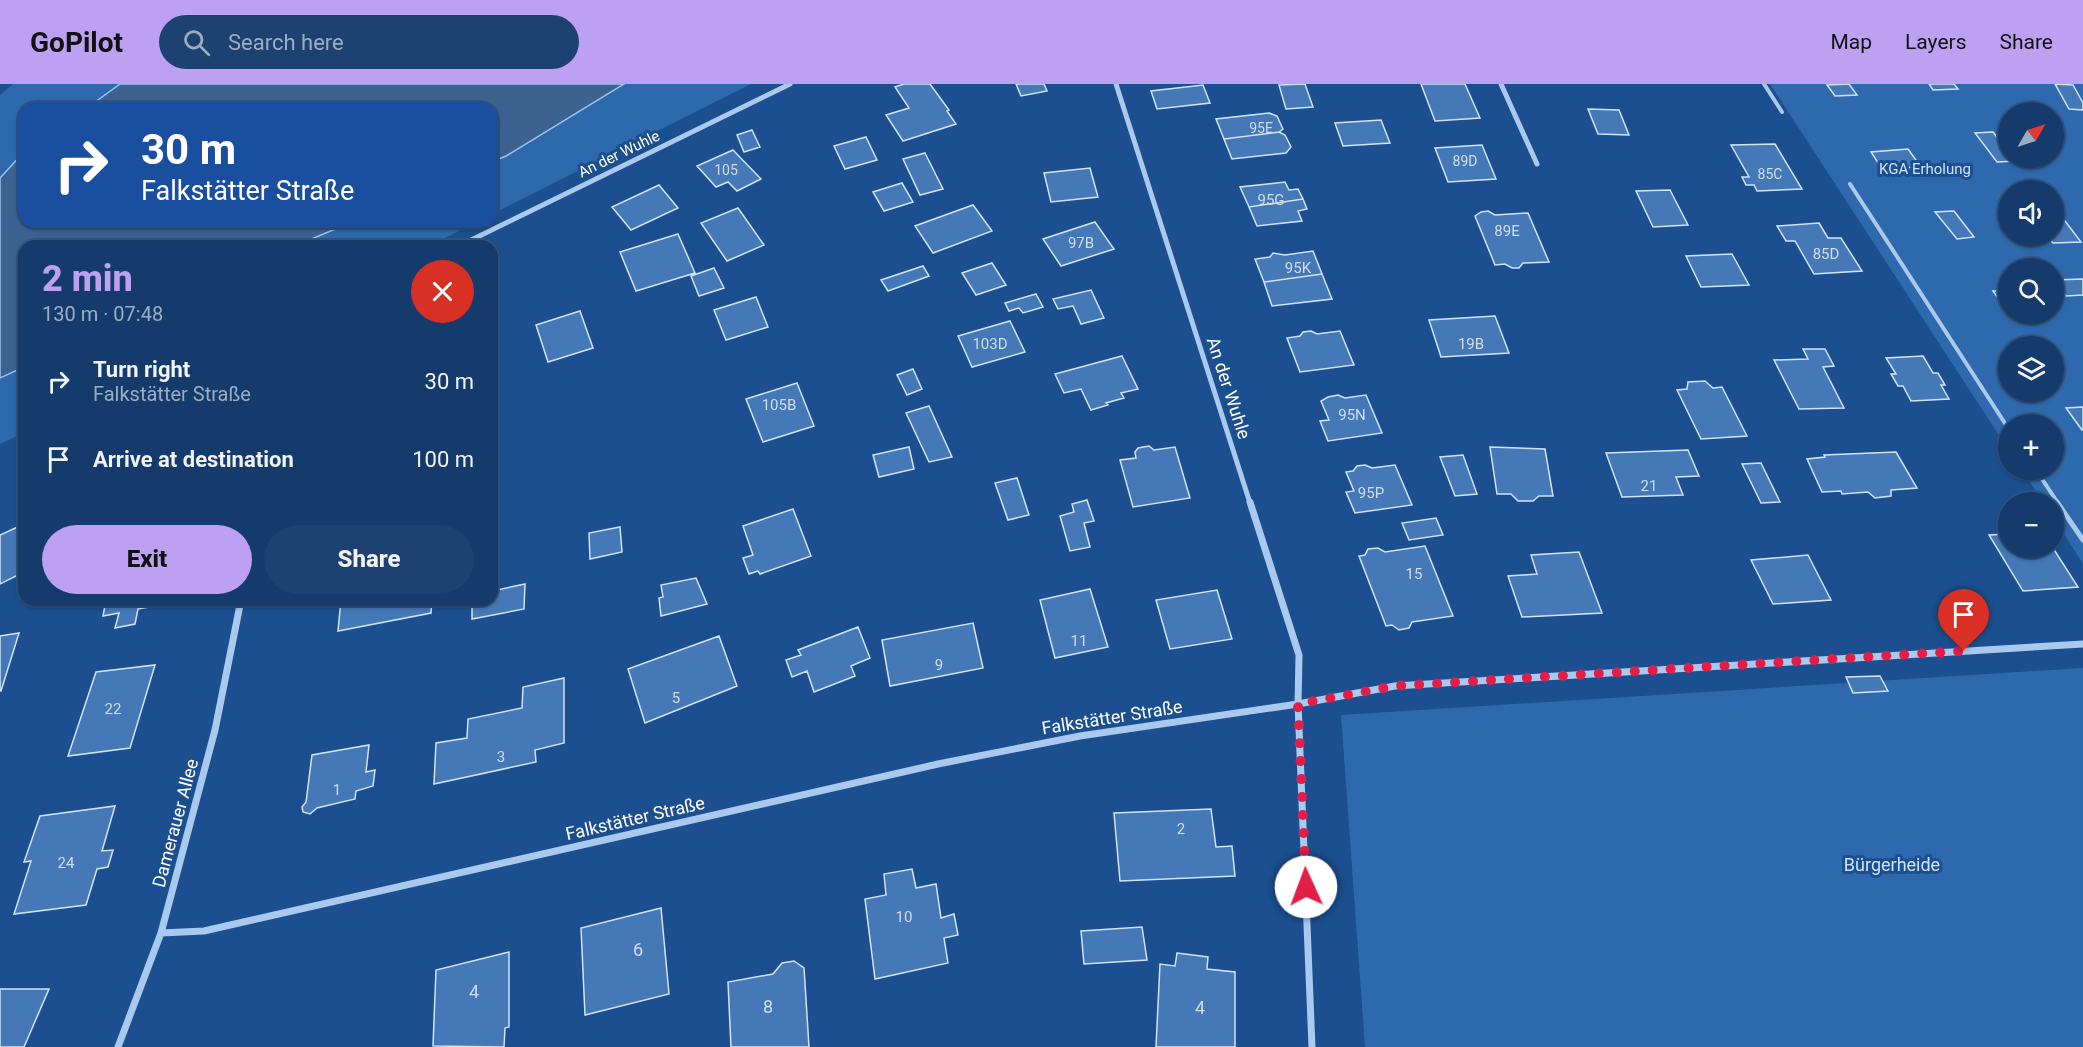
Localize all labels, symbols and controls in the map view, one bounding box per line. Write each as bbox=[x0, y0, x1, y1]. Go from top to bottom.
search box bbox=[159, 15, 579, 69]
text: GoPilot bbox=[30, 26, 123, 59]
icon: search bbox=[180, 26, 213, 59]
text: Search here bbox=[228, 30, 344, 55]
text: Map bbox=[1830, 30, 1872, 54]
text: Layers bbox=[1905, 30, 1966, 54]
text: Share bbox=[1999, 30, 2053, 54]
north arrow bbox=[1998, 102, 2064, 168]
map controls bbox=[1998, 102, 2064, 558]
house number: 95E bbox=[1249, 120, 1273, 136]
text: 30 m bbox=[141, 125, 236, 174]
icon: right bbox=[42, 126, 120, 204]
street label: An der Wuhle bbox=[575, 127, 663, 181]
house number: 89D bbox=[1453, 153, 1477, 169]
park label: KGA Erholung bbox=[1879, 160, 1971, 178]
house number: 105 bbox=[714, 162, 738, 178]
house number: 85C bbox=[1758, 166, 1782, 182]
text: Falkstätter Straße bbox=[141, 175, 354, 207]
button: sound bbox=[1998, 180, 2064, 246]
house number: 95G bbox=[1257, 191, 1285, 209]
house number: 89E bbox=[1494, 222, 1520, 240]
house number: 97B bbox=[1068, 234, 1094, 252]
house number: 85D bbox=[1813, 245, 1839, 263]
text: 2 min bbox=[42, 258, 133, 300]
button: search bbox=[1998, 258, 2064, 324]
house number: 95K bbox=[1285, 259, 1312, 277]
button: close bbox=[411, 260, 474, 323]
text: 130 m · 07:48 bbox=[42, 302, 163, 326]
street label: An der Wuhle bbox=[1203, 334, 1255, 442]
house number: 103D bbox=[972, 335, 1008, 353]
house number: 19B bbox=[1458, 335, 1484, 353]
button: layers bbox=[1998, 336, 2064, 402]
text: Turn right bbox=[93, 357, 190, 382]
icon: right bbox=[42, 365, 75, 398]
text: 30 m bbox=[425, 369, 474, 394]
text: Falkstätter Straße bbox=[93, 382, 251, 406]
house number: 105B bbox=[762, 396, 796, 414]
house number: 95N bbox=[1338, 406, 1366, 424]
button: + bbox=[1998, 414, 2064, 480]
icon: arrive bbox=[42, 443, 75, 476]
text: Arrive at destination bbox=[93, 447, 294, 472]
text: 100 m bbox=[412, 447, 474, 472]
house number: 21 bbox=[1641, 477, 1657, 495]
house number: 95P bbox=[1358, 484, 1384, 502]
button: − bbox=[1998, 492, 2064, 558]
button: Exit bbox=[42, 525, 252, 594]
button: Share bbox=[264, 525, 474, 594]
house number: 15 bbox=[1406, 565, 1422, 583]
pin bbox=[1938, 589, 1989, 651]
icon: arrive bbox=[1947, 598, 1980, 631]
house number: 11 bbox=[1071, 632, 1087, 650]
house number: 9 bbox=[935, 656, 943, 674]
house number: 5 bbox=[672, 689, 680, 707]
street label: Falkstätter Straße bbox=[1040, 696, 1184, 738]
house number: 22 bbox=[105, 700, 121, 718]
house number: 3 bbox=[497, 748, 505, 766]
street label: Damerauer Allee bbox=[148, 756, 202, 890]
house number: 1 bbox=[333, 781, 341, 799]
street label: Falkstätter Straße bbox=[563, 792, 707, 844]
house number: 2 bbox=[1177, 820, 1185, 838]
house number: 24 bbox=[58, 854, 75, 872]
park label: Bürgerheide bbox=[1844, 854, 1940, 875]
position arrow bbox=[1274, 855, 1338, 919]
house number: 10 bbox=[896, 908, 912, 926]
house number: 6 bbox=[633, 939, 643, 960]
house number: 4 bbox=[469, 981, 479, 1002]
house number: 8 bbox=[763, 996, 773, 1017]
house number: 4 bbox=[1195, 997, 1205, 1018]

